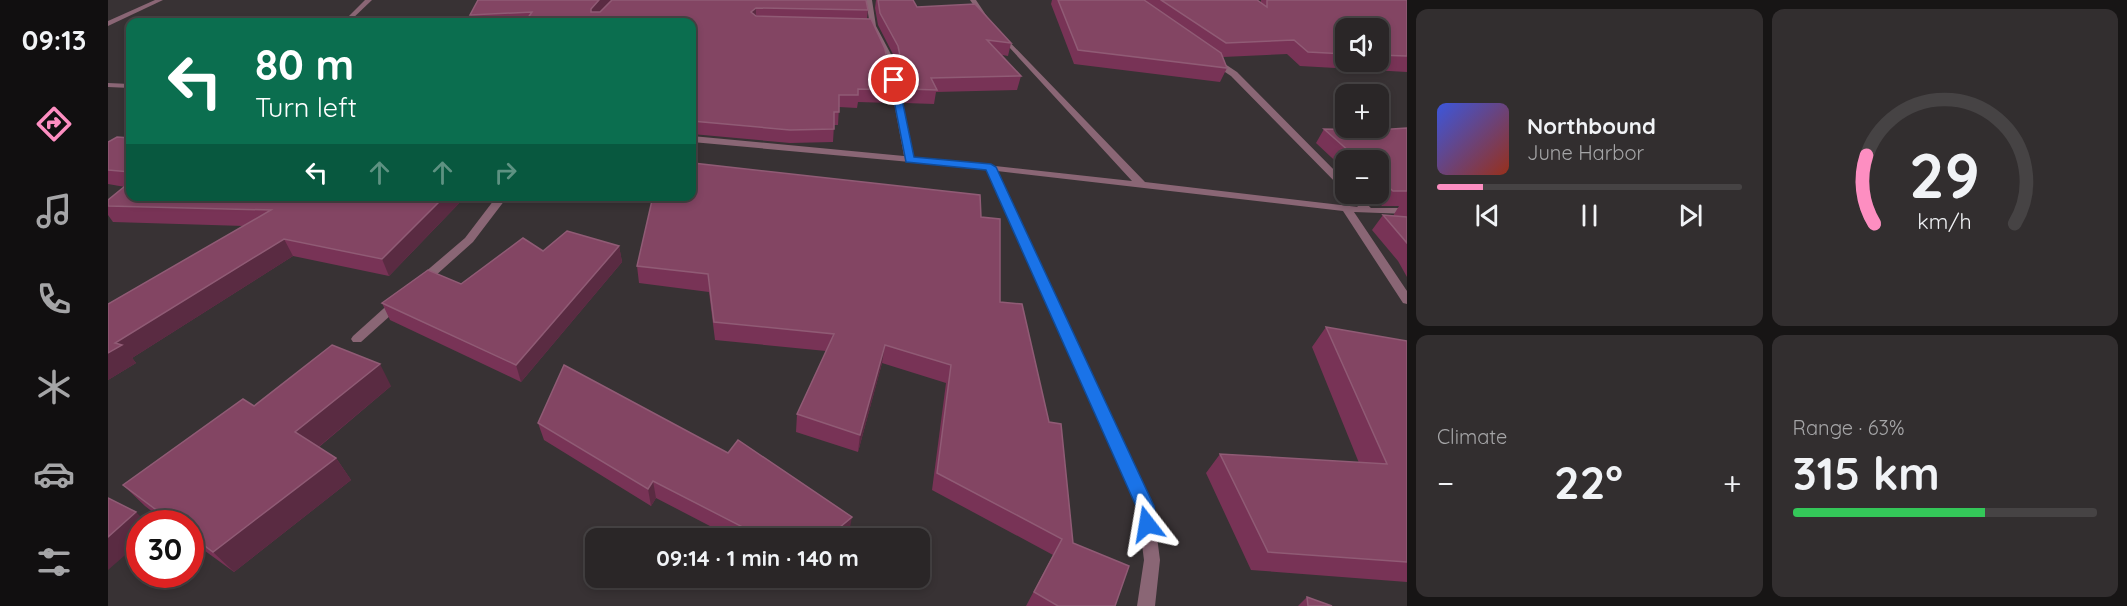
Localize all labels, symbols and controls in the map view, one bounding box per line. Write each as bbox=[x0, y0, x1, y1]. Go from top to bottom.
map controls bbox=[1335, 18, 1389, 204]
button: sound bbox=[1335, 18, 1389, 72]
text: 09:13 bbox=[22, 23, 86, 57]
text: 80 m bbox=[255, 38, 354, 91]
icon: left bbox=[156, 42, 234, 120]
pin bbox=[868, 54, 919, 105]
icon: arrive bbox=[877, 63, 910, 96]
button: + bbox=[1335, 84, 1389, 138]
text: Turn left bbox=[255, 90, 357, 124]
icon: directions bbox=[33, 103, 75, 145]
text: Northbound bbox=[1527, 112, 1656, 140]
text: 29 bbox=[1909, 137, 1980, 215]
text: June Harbor bbox=[1527, 140, 1644, 165]
button: − bbox=[1335, 150, 1389, 204]
icon: left bbox=[300, 156, 333, 189]
icon: ahead bbox=[363, 156, 396, 189]
icon: ahead bbox=[426, 156, 459, 189]
icon: right bbox=[489, 156, 522, 189]
icon: music bbox=[33, 190, 75, 232]
icon: previous bbox=[1471, 199, 1504, 232]
icon: pause bbox=[1573, 199, 1606, 232]
icon: next bbox=[1674, 199, 1707, 232]
text: km/h bbox=[1918, 209, 1972, 235]
icon: phone bbox=[33, 278, 75, 320]
icon: climate bbox=[33, 366, 75, 408]
text: Range · 63% bbox=[1793, 415, 1905, 440]
text: Climate bbox=[1437, 424, 1507, 449]
text: 315 km bbox=[1793, 445, 1940, 501]
icon: car bbox=[33, 453, 75, 495]
text: 22° bbox=[1554, 454, 1623, 510]
text: − bbox=[1437, 462, 1454, 503]
text: + bbox=[1723, 462, 1742, 503]
position arrow bbox=[1115, 492, 1179, 556]
speed limit sign: 30 bbox=[126, 510, 204, 588]
icon: filters bbox=[33, 541, 75, 583]
text: 09:14 · 1 min · 140 m bbox=[656, 544, 859, 572]

